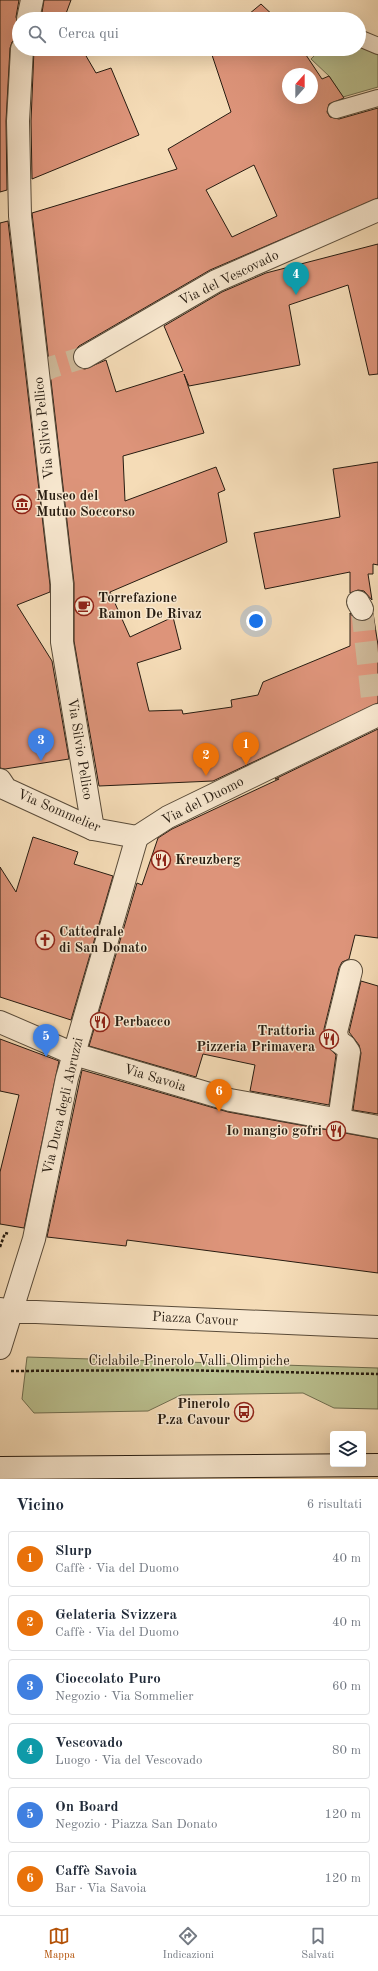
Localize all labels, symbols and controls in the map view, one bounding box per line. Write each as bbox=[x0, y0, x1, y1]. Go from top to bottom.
search box bbox=[12, 12, 366, 56]
icon: search bbox=[26, 23, 48, 45]
text: Cerca qui bbox=[58, 27, 119, 42]
north arrow bbox=[282, 68, 318, 104]
street label: Via del Vescovado bbox=[177, 248, 281, 308]
pin: 4 bbox=[283, 262, 309, 295]
street label: Via Silvio Pellico bbox=[32, 376, 56, 480]
place label: Museo del Mutuo Soccorso bbox=[36, 489, 135, 519]
museum icon: Museo del Mutuo Soccorso bbox=[11, 493, 33, 515]
place label: Torrefazione Ramon De Rivaz bbox=[98, 591, 202, 621]
cafe icon: Torrefazione Ramon De Rivaz bbox=[73, 595, 95, 617]
your location bbox=[246, 611, 266, 631]
street label: Via Silvio Pellico bbox=[65, 697, 95, 801]
pin: 3 bbox=[28, 728, 54, 761]
pin: 1 bbox=[233, 732, 259, 765]
pin: 2 bbox=[193, 743, 219, 776]
street label: Via del Duomo bbox=[160, 774, 246, 828]
street label: Via Sommelier bbox=[15, 787, 103, 835]
restaurant icon: Kreuzberg bbox=[150, 849, 172, 871]
place label: Kreuzberg bbox=[175, 853, 241, 867]
place label: Cattedrale di San Donato bbox=[59, 925, 147, 955]
church icon: Cattedrale di San Donato bbox=[34, 929, 56, 951]
restaurant icon: Perbacco bbox=[89, 1011, 111, 1033]
place label: Perbacco bbox=[114, 1015, 170, 1029]
pin: 5 bbox=[33, 1024, 59, 1057]
place label: Trattoria Pizzeria Primavera bbox=[196, 1024, 315, 1054]
restaurant icon: Trattoria Pizzeria Primavera bbox=[318, 1028, 340, 1050]
street label: Via Duca degli Abruzzi bbox=[40, 1036, 86, 1176]
street label: Via Savoia bbox=[122, 1062, 188, 1094]
pin: 6 bbox=[206, 1079, 232, 1112]
restaurant icon: Io mangio gofri bbox=[325, 1120, 347, 1142]
place label: Io mangio gofri bbox=[226, 1124, 322, 1138]
street label: Piazza Cavour bbox=[152, 1310, 239, 1328]
street label: Ciclabile Pinerolo Valli Olimpiche bbox=[88, 1354, 290, 1368]
place label: Pinerolo P.za Cavour bbox=[157, 1397, 230, 1427]
bus stop icon: Pinerolo P.za Cavour bbox=[233, 1401, 255, 1423]
map controls bbox=[330, 1431, 366, 1467]
button: layers bbox=[330, 1431, 366, 1467]
text: Vicino bbox=[16, 1497, 64, 1514]
text: 6 risultati bbox=[307, 1498, 362, 1511]
text: Slurp bbox=[55, 1544, 92, 1559]
text: 1 bbox=[26, 1552, 34, 1565]
text: 40 m bbox=[332, 1552, 361, 1565]
text: Caffè · Via del Duomo bbox=[55, 1562, 179, 1575]
text: Gelateria Svizzera bbox=[55, 1608, 177, 1623]
text: 2 bbox=[26, 1616, 34, 1629]
text: 40 m bbox=[332, 1616, 361, 1629]
text: Caffè · Via del Duomo bbox=[55, 1626, 179, 1639]
text: Cioccolato Puro bbox=[55, 1672, 161, 1687]
text: 3 bbox=[26, 1680, 34, 1693]
text: 60 m bbox=[332, 1680, 361, 1693]
text: Negozio · Via Sommelier bbox=[55, 1690, 194, 1703]
text: Vescovado bbox=[55, 1736, 123, 1751]
text: 4 bbox=[26, 1744, 34, 1757]
text: 80 m bbox=[332, 1744, 361, 1757]
text: Luogo · Via del Vescovado bbox=[55, 1754, 203, 1767]
text: On Board bbox=[55, 1800, 119, 1815]
text: 5 bbox=[26, 1808, 34, 1821]
text: 120 m bbox=[324, 1808, 361, 1821]
text: Negozio · Piazza San Donato bbox=[55, 1818, 218, 1831]
text: Caffè Savoia bbox=[55, 1864, 137, 1879]
text: 6 bbox=[26, 1872, 34, 1885]
text: 120 m bbox=[324, 1872, 361, 1885]
text: Bar · Via Savoia bbox=[55, 1882, 146, 1895]
tab: Mappa bbox=[44, 1925, 75, 1963]
tab: Indicazioni bbox=[163, 1925, 214, 1963]
tab: Salvati bbox=[301, 1925, 334, 1963]

